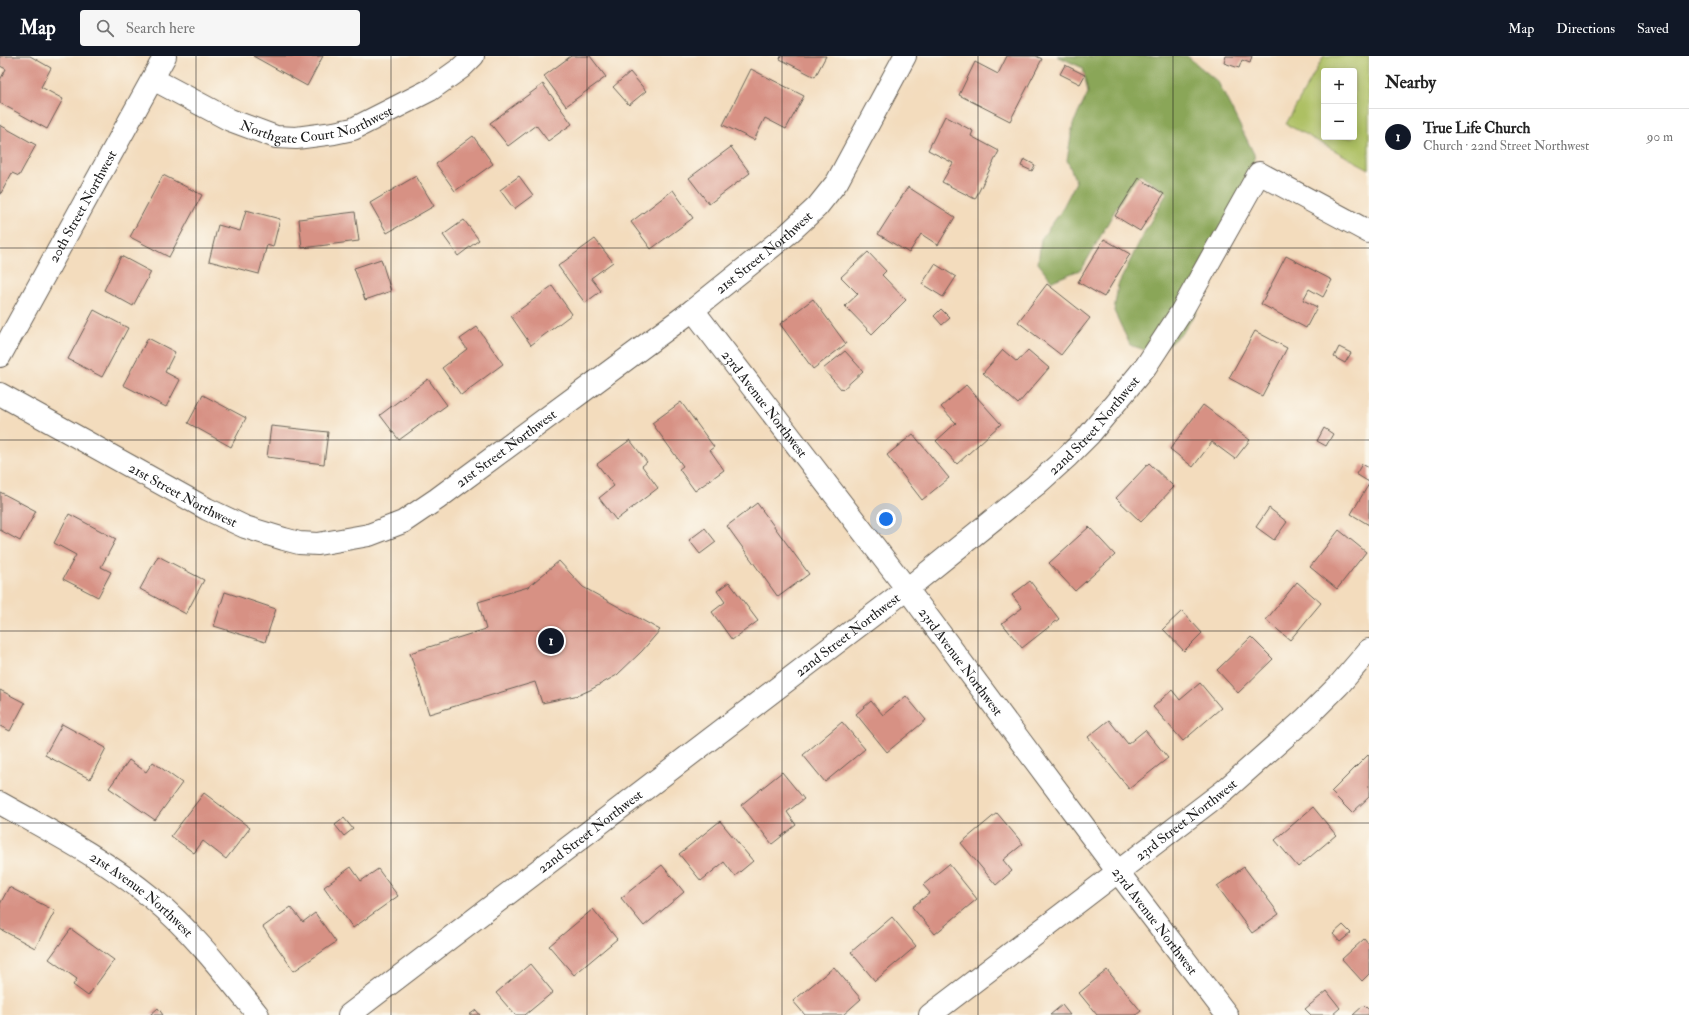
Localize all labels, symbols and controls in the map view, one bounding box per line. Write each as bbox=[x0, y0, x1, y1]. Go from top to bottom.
search box bbox=[80, 10, 360, 46]
text: Map bbox=[20, 16, 56, 40]
icon: search bbox=[94, 17, 116, 39]
text: Search here bbox=[126, 19, 195, 38]
text: Map bbox=[1508, 20, 1534, 37]
text: Directions bbox=[1556, 20, 1615, 37]
text: Saved bbox=[1637, 20, 1669, 37]
map controls bbox=[1321, 68, 1357, 140]
button: + bbox=[1321, 68, 1357, 104]
text: Nearby bbox=[1385, 72, 1436, 93]
street label: Northgate Court Northwest bbox=[238, 102, 396, 147]
button: − bbox=[1321, 104, 1357, 140]
text: True Life Church bbox=[1423, 119, 1530, 138]
text: 1 bbox=[1396, 129, 1400, 145]
text: 90 m bbox=[1647, 129, 1673, 145]
text: Church · 22nd Street Northwest bbox=[1423, 138, 1589, 154]
street label: 20th Street Northwest bbox=[45, 147, 120, 265]
street label: 21st Street Northwest bbox=[712, 207, 816, 297]
street label: 23rd Avenue Northwest bbox=[718, 347, 812, 461]
street label: 22nd Street Northwest bbox=[1045, 372, 1143, 478]
street label: 21st Street Northwest bbox=[452, 405, 560, 491]
street label: 21st Street Northwest bbox=[126, 459, 241, 531]
your location bbox=[876, 509, 896, 529]
street label: 22nd Street Northwest bbox=[791, 589, 904, 680]
street label: 23rd Avenue Northwest bbox=[915, 604, 1007, 719]
pin: 1 bbox=[538, 626, 564, 656]
street label: 23rd Street Northwest bbox=[1132, 775, 1241, 864]
street label: 22nd Street Northwest bbox=[534, 785, 646, 877]
street label: 21st Avenue Northwest bbox=[87, 848, 197, 941]
street label: 23rd Avenue Northwest bbox=[1109, 864, 1202, 978]

